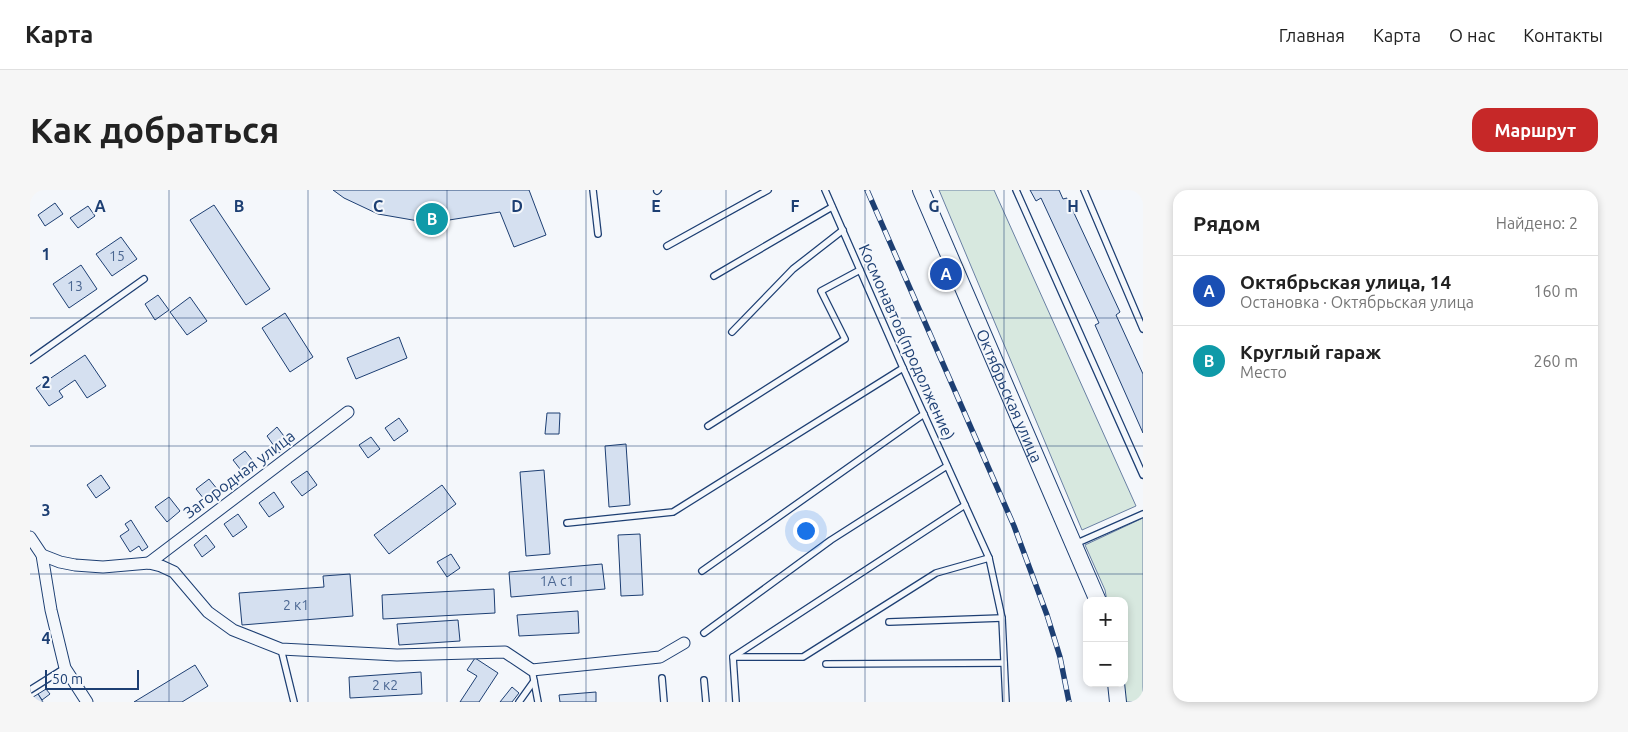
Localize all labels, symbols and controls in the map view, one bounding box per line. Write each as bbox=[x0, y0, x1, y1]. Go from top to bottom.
text: Карта bbox=[25, 21, 93, 48]
text: Главная bbox=[1279, 25, 1345, 45]
text: Карта bbox=[1373, 25, 1421, 45]
text: О нас bbox=[1449, 25, 1495, 45]
text: Контакты bbox=[1523, 25, 1603, 45]
button: Маршрут bbox=[1472, 108, 1598, 152]
text: Как добраться bbox=[30, 110, 279, 150]
text: A bbox=[94, 197, 106, 215]
text: B bbox=[234, 197, 244, 215]
text: C bbox=[373, 197, 383, 215]
text: D bbox=[511, 197, 523, 215]
text: E bbox=[651, 197, 661, 215]
text: F bbox=[791, 197, 800, 215]
text: G bbox=[928, 197, 940, 215]
text: H bbox=[1067, 197, 1079, 215]
pin: B bbox=[416, 200, 448, 238]
text: Рядом bbox=[1193, 211, 1261, 235]
text: Найдено: 2 bbox=[1496, 214, 1578, 232]
street label: Космонавтов(продолжение) bbox=[855, 241, 959, 443]
text: 1 bbox=[41, 245, 51, 263]
house number: 15 bbox=[109, 248, 125, 264]
pin: A bbox=[930, 255, 962, 293]
text: Октябрьская улица, 14 bbox=[1240, 271, 1451, 293]
house number: 13 bbox=[67, 278, 83, 294]
text: A bbox=[1203, 282, 1215, 300]
text: 160 m bbox=[1533, 282, 1578, 300]
text: Остановка · Октябрьская улица bbox=[1240, 293, 1474, 311]
street label: Октябрьская улица bbox=[973, 326, 1046, 465]
text: Круглый гараж bbox=[1240, 341, 1381, 363]
text: B bbox=[1204, 352, 1214, 370]
text: 260 m bbox=[1533, 352, 1578, 370]
text: Место bbox=[1240, 363, 1287, 381]
text: 2 bbox=[41, 373, 51, 391]
street label: Загородная улица bbox=[180, 426, 298, 522]
text: 3 bbox=[41, 501, 51, 519]
your location bbox=[793, 518, 819, 544]
house number: 1А с1 bbox=[540, 573, 574, 589]
house number: 2 к1 bbox=[283, 597, 309, 613]
map controls bbox=[1083, 597, 1128, 687]
button: + bbox=[1083, 597, 1128, 642]
text: 4 bbox=[41, 629, 51, 647]
button: − bbox=[1083, 642, 1128, 687]
scale bar bbox=[45, 667, 139, 690]
text: 50 m bbox=[52, 671, 83, 687]
house number: 2 к2 bbox=[372, 677, 398, 693]

